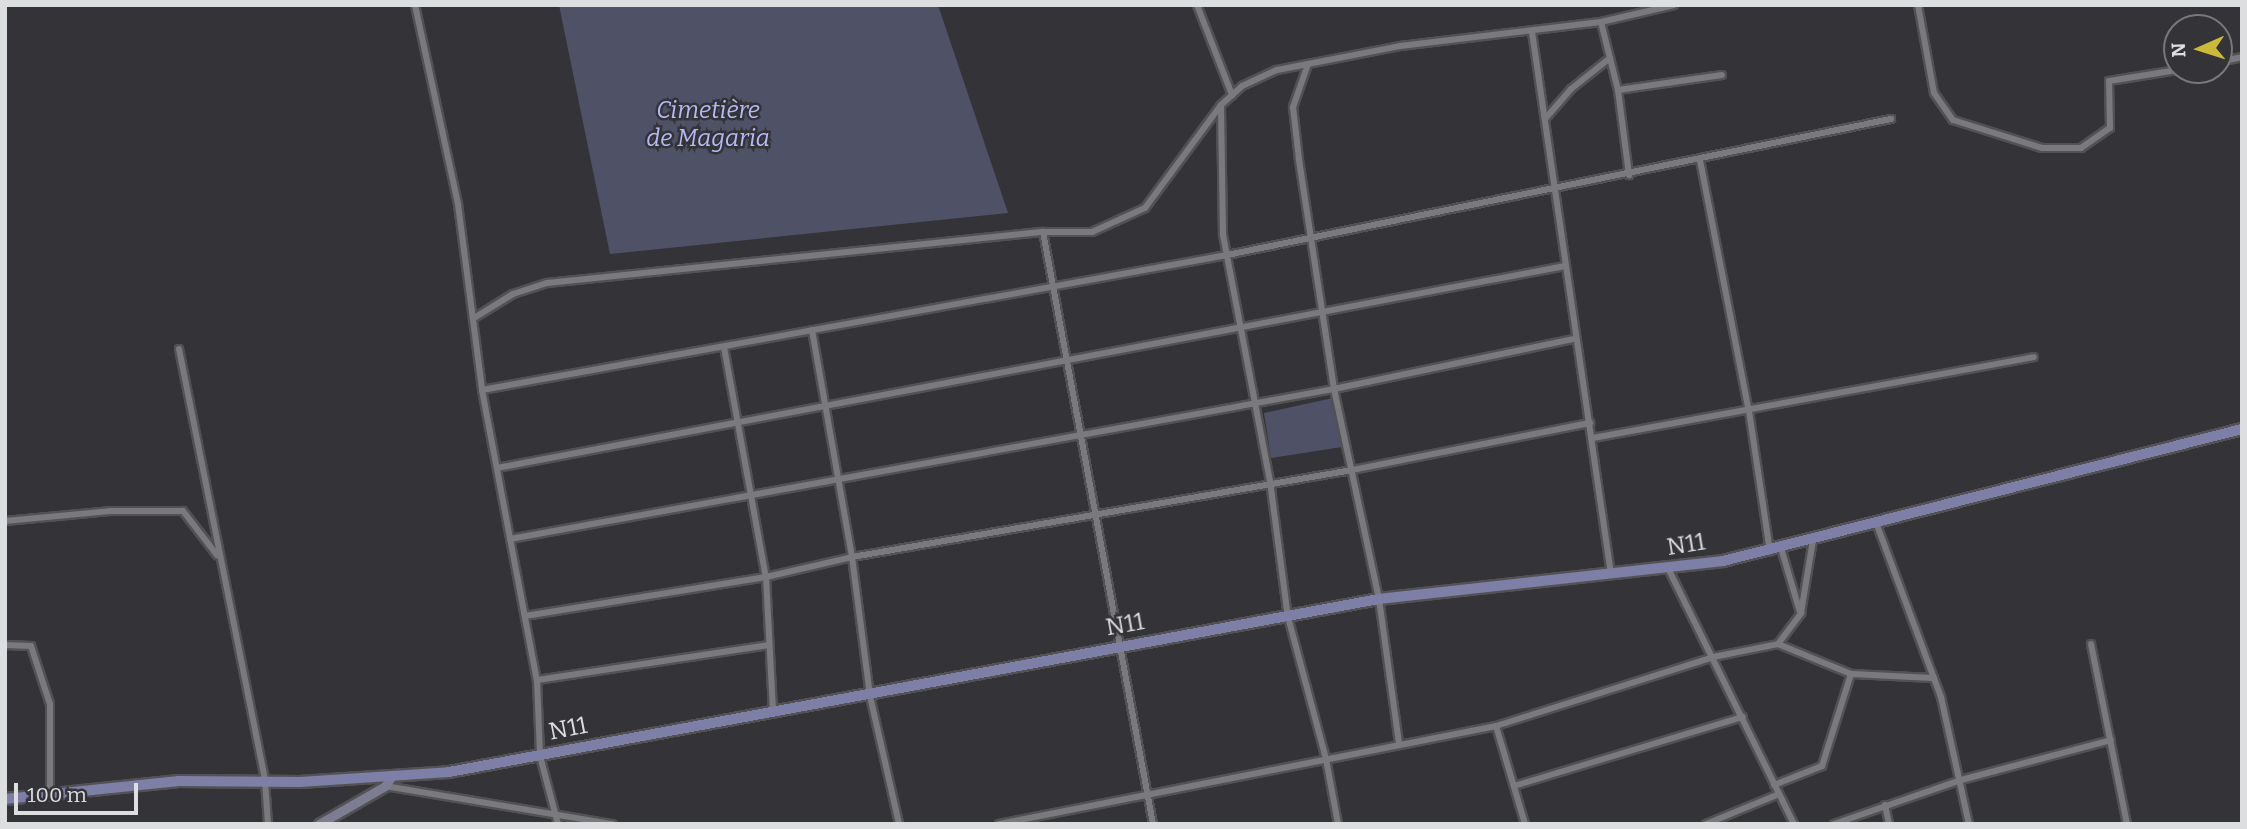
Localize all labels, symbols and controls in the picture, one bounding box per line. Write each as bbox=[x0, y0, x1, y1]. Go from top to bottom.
north arrow bbox=[2163, 14, 2233, 84]
text: N bbox=[2167, 42, 2190, 58]
park label: Cimetière de Magaria bbox=[646, 97, 770, 153]
street label: N11 bbox=[1665, 528, 1707, 562]
street label: N11 bbox=[1104, 607, 1146, 643]
street label: N11 bbox=[546, 711, 590, 747]
scale bar bbox=[18, 770, 142, 814]
text: 100 m bbox=[27, 782, 87, 808]

